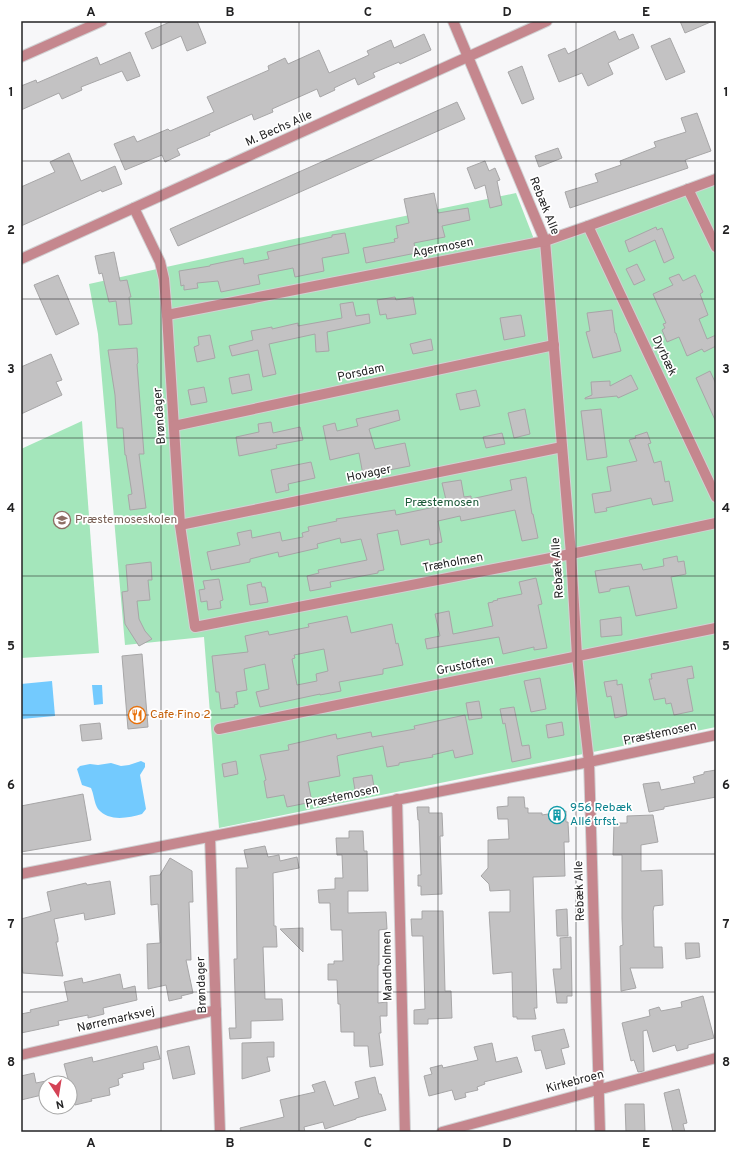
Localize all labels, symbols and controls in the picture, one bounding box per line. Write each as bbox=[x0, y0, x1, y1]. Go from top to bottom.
text: A bbox=[86, 5, 96, 21]
text: B bbox=[226, 5, 235, 21]
text: C bbox=[364, 5, 372, 21]
text: D bbox=[502, 5, 512, 21]
text: E bbox=[642, 5, 650, 21]
text: 1 bbox=[8, 85, 14, 101]
text: 1 bbox=[723, 85, 729, 101]
street label: M. Bechs Alle bbox=[243, 107, 315, 151]
street label: Rebæk Alle bbox=[525, 175, 563, 237]
text: 2 bbox=[7, 223, 15, 239]
text: 2 bbox=[722, 223, 730, 239]
street label: Agermosen bbox=[411, 234, 475, 262]
street label: Dyrbæk bbox=[648, 333, 680, 379]
street label: Porsdam bbox=[336, 360, 386, 386]
text: 3 bbox=[7, 362, 15, 378]
text: 3 bbox=[722, 362, 730, 378]
street label: Brøndager bbox=[150, 387, 170, 445]
street label: Hovager bbox=[345, 461, 393, 487]
park label: Præstemosen bbox=[405, 495, 479, 511]
text: 4 bbox=[7, 501, 15, 517]
text: 4 bbox=[722, 501, 730, 517]
school or university icon: Præstemoseskolen bbox=[52, 510, 72, 530]
place label: Præstemoseskolen bbox=[75, 512, 177, 528]
street label: Rebæk Alle bbox=[548, 537, 568, 599]
street label: Træholmen bbox=[421, 549, 485, 577]
text: 5 bbox=[7, 639, 15, 655]
text: 5 bbox=[722, 639, 730, 655]
street label: Grustoften bbox=[435, 653, 495, 679]
restaurant icon: Cafe Fino 2 bbox=[127, 705, 147, 725]
place label: Cafe Fino 2 bbox=[150, 707, 211, 723]
street label: Præstemosen bbox=[622, 718, 698, 750]
text: 6 bbox=[7, 778, 15, 794]
text: 6 bbox=[722, 778, 730, 794]
street label: Præstemosen bbox=[304, 781, 380, 813]
place label: 956 Rebæk Allé trfst. bbox=[570, 800, 632, 830]
building icon: 956 Rebæk Allé trfst. bbox=[547, 805, 567, 825]
street label: Rebæk Alle bbox=[571, 860, 589, 922]
text: 7 bbox=[8, 917, 15, 933]
text: 7 bbox=[723, 917, 730, 933]
street label: Mandholmen bbox=[379, 931, 397, 1001]
street label: Brøndager bbox=[193, 956, 211, 1014]
street label: Nørremarksvej bbox=[76, 1003, 156, 1037]
text: 8 bbox=[7, 1055, 15, 1071]
text: 8 bbox=[722, 1055, 730, 1071]
street label: Kirkebroen bbox=[544, 1067, 606, 1097]
north arrow bbox=[38, 1075, 78, 1115]
text: N bbox=[55, 1096, 65, 1111]
text: A bbox=[86, 1136, 96, 1152]
text: B bbox=[226, 1136, 235, 1152]
text: C bbox=[364, 1136, 372, 1152]
text: D bbox=[502, 1136, 512, 1152]
text: E bbox=[642, 1136, 650, 1152]

